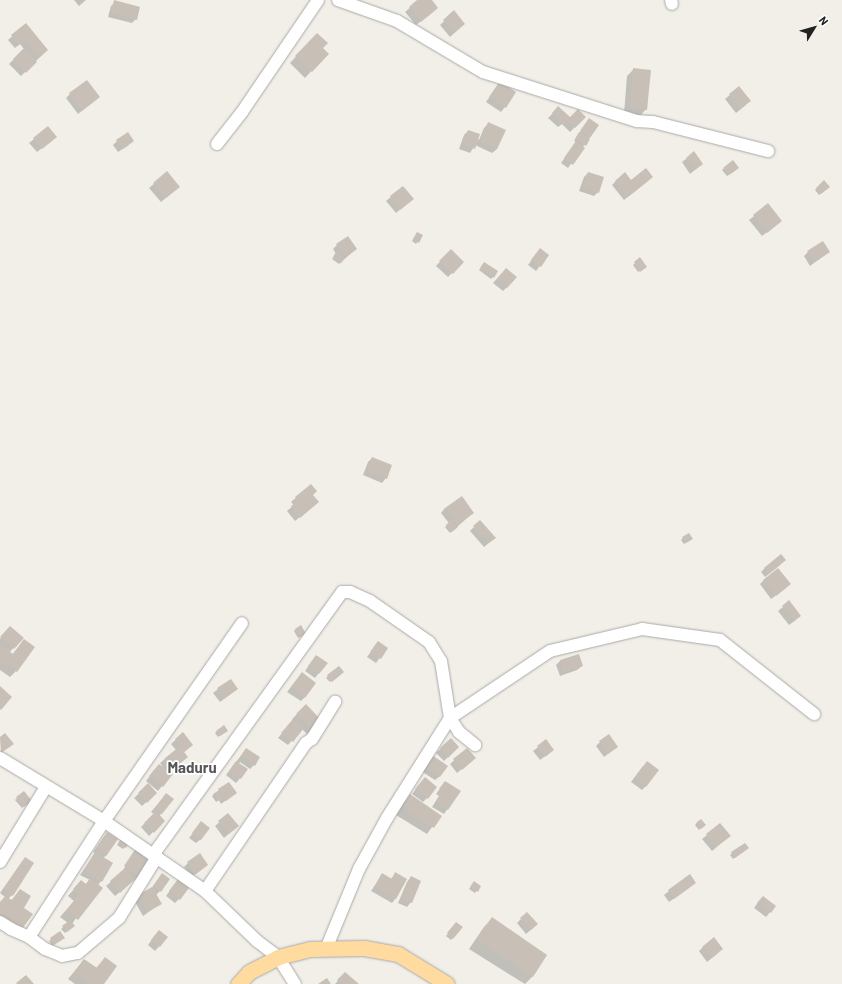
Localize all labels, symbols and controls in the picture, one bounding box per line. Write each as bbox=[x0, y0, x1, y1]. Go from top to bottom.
north arrow bbox=[794, 8, 834, 48]
text: N bbox=[817, 14, 831, 27]
district label: Maduru bbox=[167, 759, 217, 777]

